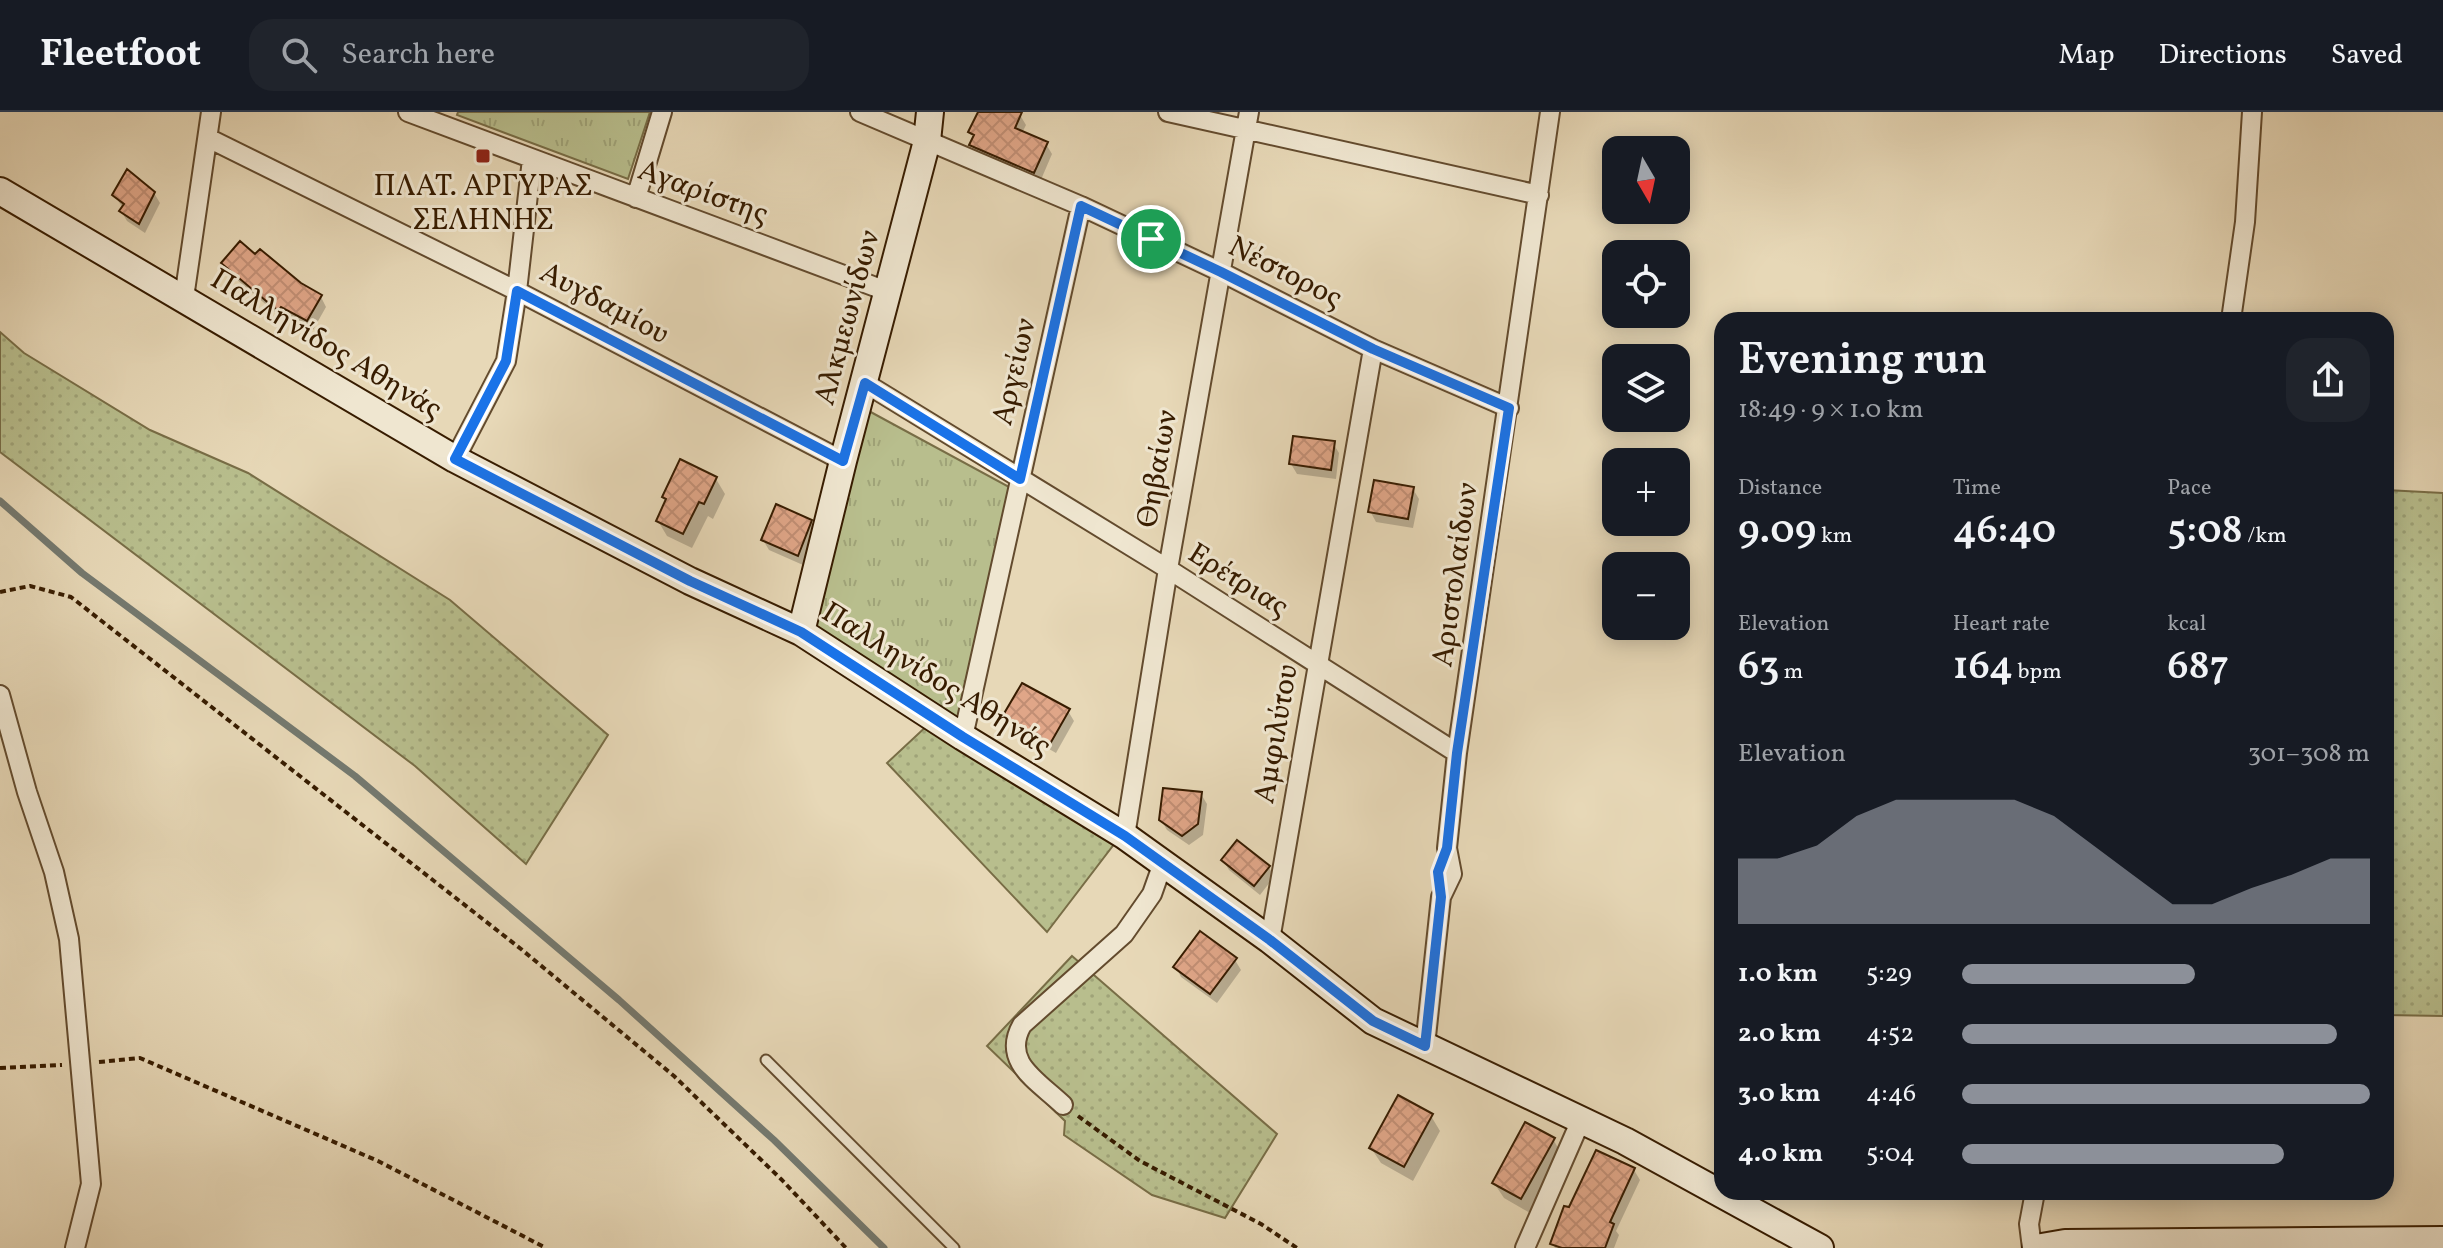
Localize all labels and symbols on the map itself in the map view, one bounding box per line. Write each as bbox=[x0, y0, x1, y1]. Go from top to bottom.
north arrow bbox=[1602, 136, 1690, 224]
marker: ΠΛΑΤ. ΑΡΓΥΡΑΣ ΣΕΛΗΝΗΣ bbox=[474, 147, 492, 165]
street label: Αγαρίστης bbox=[632, 150, 774, 236]
place label: ΠΛΑΤ. ΑΡΓΥΡΑΣ ΣΕΛΗΝΗΣ bbox=[374, 166, 592, 242]
pin bbox=[1117, 205, 1185, 273]
street label: Αλκμεωνίδων bbox=[804, 226, 892, 410]
street label: Νέστορος bbox=[1221, 226, 1349, 320]
street label: Αυγδαμίου bbox=[532, 252, 676, 356]
street label: Παλληνίδος Αθηνάς bbox=[202, 259, 450, 431]
street label: Αργείων bbox=[982, 314, 1048, 430]
street label: Θηβαίων bbox=[1127, 407, 1189, 531]
street label: Αριστολαίδων bbox=[1422, 480, 1490, 670]
street label: Ερέτριας bbox=[1179, 533, 1297, 629]
street label: Παλληνίδος Αθηνάς bbox=[813, 592, 1059, 768]
street label: Αμφιλύτου bbox=[1244, 661, 1310, 807]

